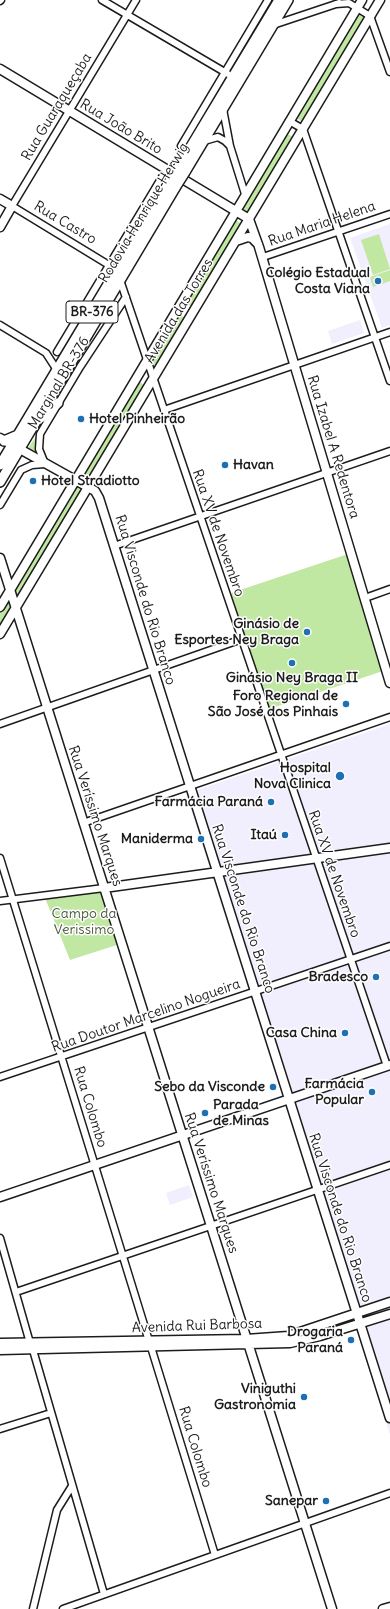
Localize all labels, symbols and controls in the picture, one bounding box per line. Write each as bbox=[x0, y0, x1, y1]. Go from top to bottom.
street label: Rua Guaraqueçaba bbox=[18, 50, 96, 164]
street label: Rua João Brito bbox=[77, 96, 165, 158]
street label: Rodovia Henrique Herwig bbox=[96, 140, 192, 286]
street label: Rua Castro bbox=[31, 198, 99, 248]
street label: Rua Maria Helena bbox=[266, 198, 378, 250]
street label: Avenida das Torres bbox=[141, 256, 217, 366]
place label: Colégio Estadual Costa Viana bbox=[265, 265, 370, 298]
marker: Colégio Estadual Costa Viana bbox=[373, 276, 383, 286]
road number: BR-376 bbox=[66, 301, 118, 323]
street label: Marginal BR-376 bbox=[25, 334, 93, 432]
street label: Rua Izabel A Redentora bbox=[303, 373, 363, 521]
place label: Hotel Pinheirão bbox=[89, 411, 185, 427]
marker: Hotel Pinheirão bbox=[76, 414, 86, 424]
place label: Havan bbox=[233, 457, 274, 473]
marker: Havan bbox=[220, 460, 230, 470]
street label: Rua XV de Novembro bbox=[188, 467, 248, 599]
place label: Hotel Stradiotto bbox=[41, 473, 140, 489]
marker: Hotel Stradiotto bbox=[28, 476, 38, 486]
street label: Rua Visconde do Rio Branco bbox=[111, 513, 179, 687]
place label: Ginásio de Esportes Ney Braga bbox=[174, 616, 299, 648]
marker: Ginásio de Esportes Ney Braga bbox=[302, 627, 312, 637]
marker: Ginásio Ney Braga II bbox=[287, 658, 297, 668]
place label: Ginásio Ney Braga II bbox=[226, 670, 358, 686]
place label: Foro Regional de São José dos Pinhais bbox=[208, 688, 338, 720]
marker: Foro Regional de São José dos Pinhais bbox=[341, 699, 351, 709]
street label: Rua Veríssimo Marques bbox=[64, 744, 126, 888]
place label: Hospital Nova Clinica bbox=[254, 760, 331, 792]
marker: Hospital Nova Clinica bbox=[334, 770, 346, 782]
place label: Farmácia Paraná bbox=[155, 794, 263, 810]
marker: Farmácia Paraná bbox=[266, 797, 276, 807]
street label: Rua XV de Novembro bbox=[304, 808, 364, 940]
street label: Rua Visconde do Rio Branco bbox=[208, 822, 278, 996]
place label: Itaú bbox=[250, 827, 277, 843]
marker: Itaú bbox=[280, 830, 290, 840]
place label: Maniderma bbox=[121, 831, 193, 847]
marker: Maniderma bbox=[196, 834, 206, 844]
park label: Campo da Verissimo bbox=[52, 906, 116, 938]
place label: Bradesco bbox=[308, 969, 368, 985]
marker: Bradesco bbox=[371, 972, 381, 982]
street label: Rua Doutor Marcelino Nogueira bbox=[50, 976, 242, 1056]
place label: Casa China bbox=[266, 1025, 337, 1041]
marker: Casa China bbox=[340, 1028, 350, 1038]
street label: Rua Colombo bbox=[70, 1064, 110, 1150]
place label: Farmácia Popular bbox=[305, 1076, 364, 1108]
place label: Sebo da Visconde bbox=[154, 1079, 265, 1095]
marker: Sebo da Visconde bbox=[268, 1082, 278, 1092]
marker: Farmácia Popular bbox=[367, 1087, 377, 1097]
place label: Parada de Minas bbox=[213, 1097, 269, 1130]
marker: Parada de Minas bbox=[200, 1108, 210, 1118]
street label: Rua Veríssimo Marques bbox=[180, 1111, 242, 1255]
street label: Rua Visconde do Rio Branco bbox=[305, 1131, 375, 1305]
street label: Avenida Rui Barbosa bbox=[132, 1315, 262, 1337]
place label: Drogaria Paraná bbox=[287, 1324, 343, 1356]
marker: Drogaria Paraná bbox=[346, 1335, 356, 1345]
place label: Viniguthi Gastronomia bbox=[214, 1381, 296, 1414]
marker: Viniguthi Gastronomia bbox=[299, 1392, 309, 1402]
street label: Rua Colombo bbox=[175, 1404, 215, 1490]
place label: Sanepar bbox=[265, 1493, 318, 1509]
marker: Sanepar bbox=[321, 1496, 331, 1506]

